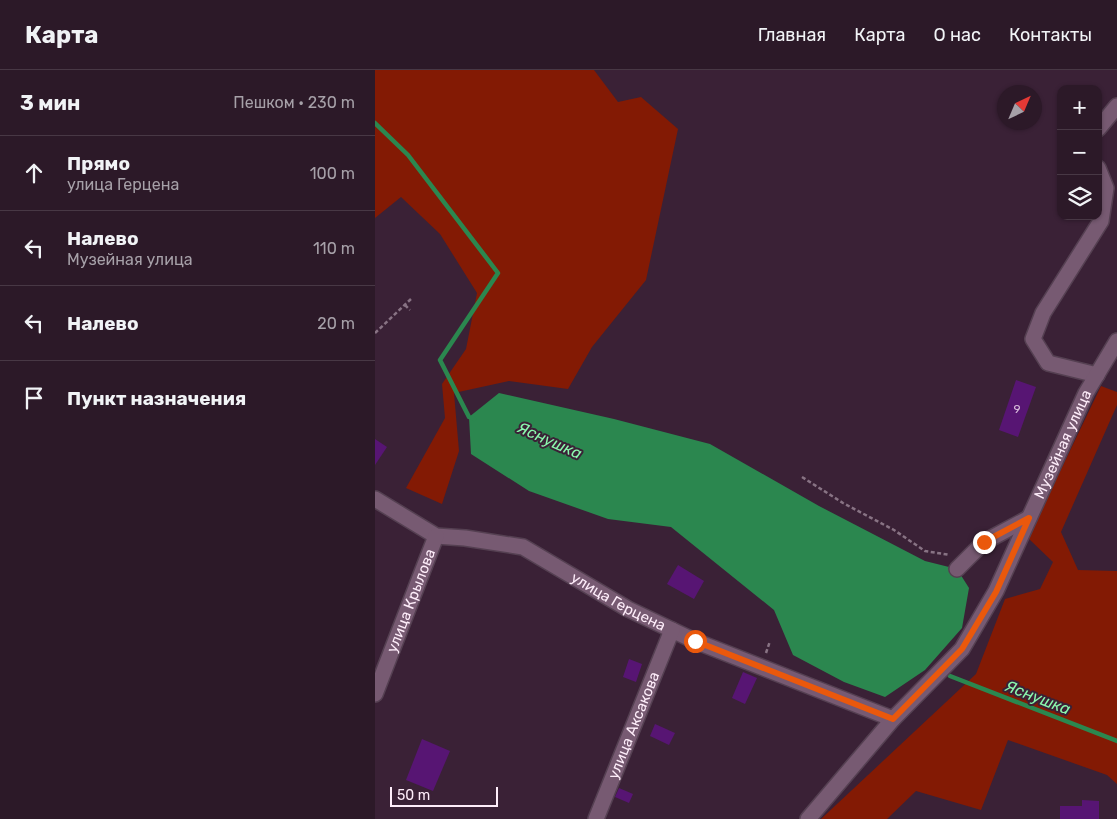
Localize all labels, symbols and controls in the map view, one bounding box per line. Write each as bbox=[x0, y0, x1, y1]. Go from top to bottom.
text: Карта bbox=[25, 21, 98, 49]
text: Главная bbox=[758, 24, 826, 46]
text: Карта bbox=[854, 24, 906, 46]
text: О нас bbox=[934, 24, 981, 46]
text: Контакты bbox=[1009, 24, 1092, 46]
north arrow bbox=[997, 85, 1042, 130]
map controls bbox=[1057, 85, 1102, 220]
button: + bbox=[1057, 85, 1102, 130]
text: 3 мин bbox=[20, 90, 80, 115]
text: Пешком · 230 m bbox=[233, 93, 355, 112]
button: − bbox=[1057, 130, 1102, 175]
text: Прямо bbox=[67, 152, 130, 175]
icon: ahead bbox=[20, 159, 48, 187]
text: 100 m bbox=[310, 164, 355, 183]
text: улица Герцена bbox=[67, 175, 179, 194]
button: layers bbox=[1057, 175, 1102, 220]
text: Налево bbox=[67, 227, 139, 250]
icon: left bbox=[20, 234, 48, 262]
text: 110 m bbox=[313, 239, 355, 258]
text: Музейная улица bbox=[67, 250, 193, 269]
icon: left bbox=[20, 309, 48, 337]
text: Налево bbox=[67, 312, 139, 335]
text: 20 m bbox=[317, 314, 355, 333]
icon: arrive bbox=[20, 384, 48, 412]
text: Пункт назначения bbox=[67, 387, 246, 410]
street label: Музейная улица bbox=[1030, 387, 1095, 502]
house number: 9 bbox=[1013, 402, 1021, 416]
water label: Яснушка bbox=[515, 418, 585, 463]
route end bbox=[973, 531, 996, 554]
street label: улица Крылова bbox=[383, 546, 439, 655]
street label: улица Герцена bbox=[568, 568, 669, 635]
route start bbox=[684, 630, 707, 653]
street label: улица Аксакова bbox=[604, 669, 663, 782]
water label: Яснушка bbox=[1003, 676, 1073, 719]
scale bar bbox=[390, 784, 497, 807]
text: 50 m bbox=[397, 787, 430, 804]

